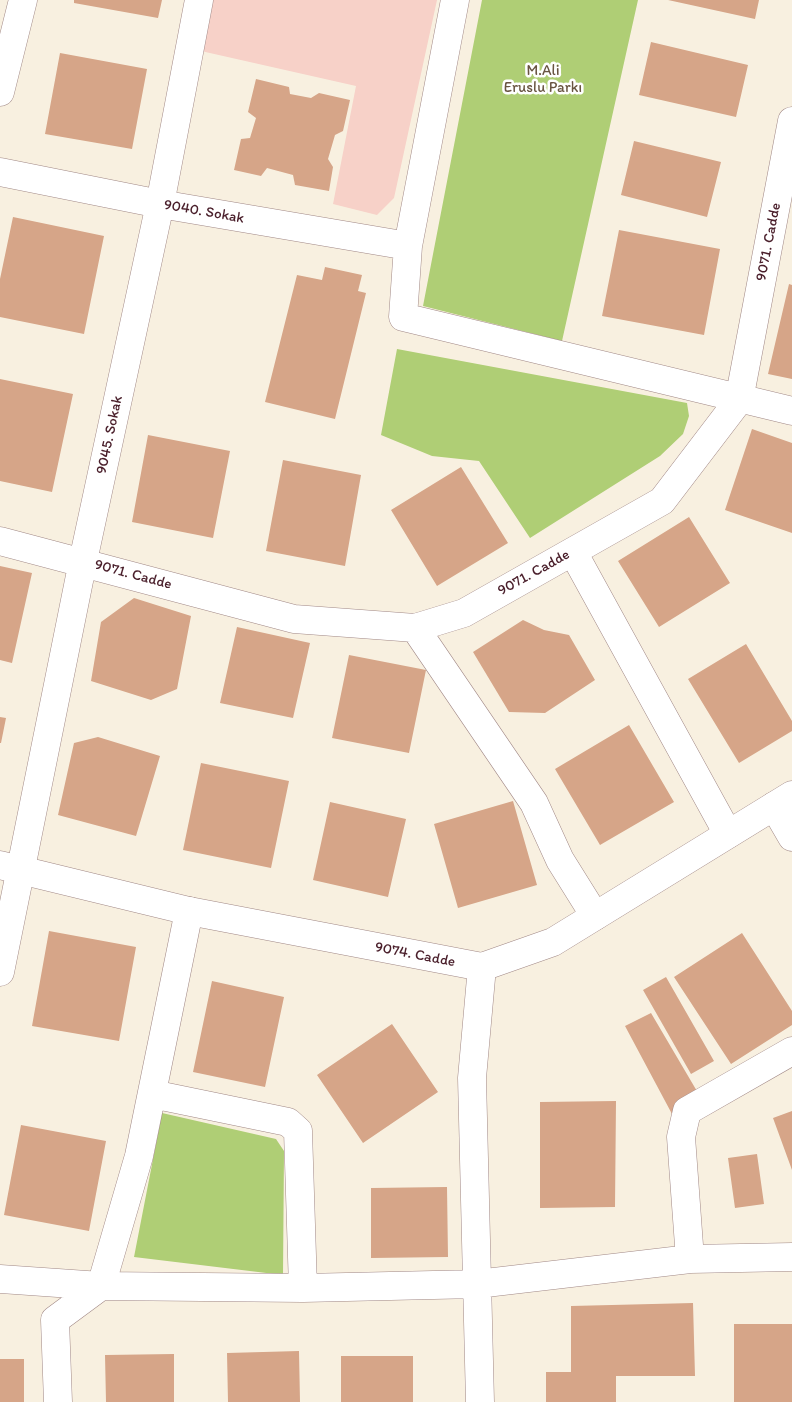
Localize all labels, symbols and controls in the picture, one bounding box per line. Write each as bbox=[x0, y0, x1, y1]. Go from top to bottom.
park label: M.Ali Eruslu Parkı bbox=[504, 62, 582, 97]
street label: 9040. Sokak bbox=[162, 196, 246, 228]
street label: 9071. Cadde bbox=[753, 201, 785, 283]
street label: 9045. Sokak bbox=[93, 394, 127, 476]
street label: 9071. Cadde bbox=[495, 546, 573, 600]
street label: 9071. Cadde bbox=[92, 556, 174, 594]
street label: 9074. Cadde bbox=[373, 938, 457, 972]

